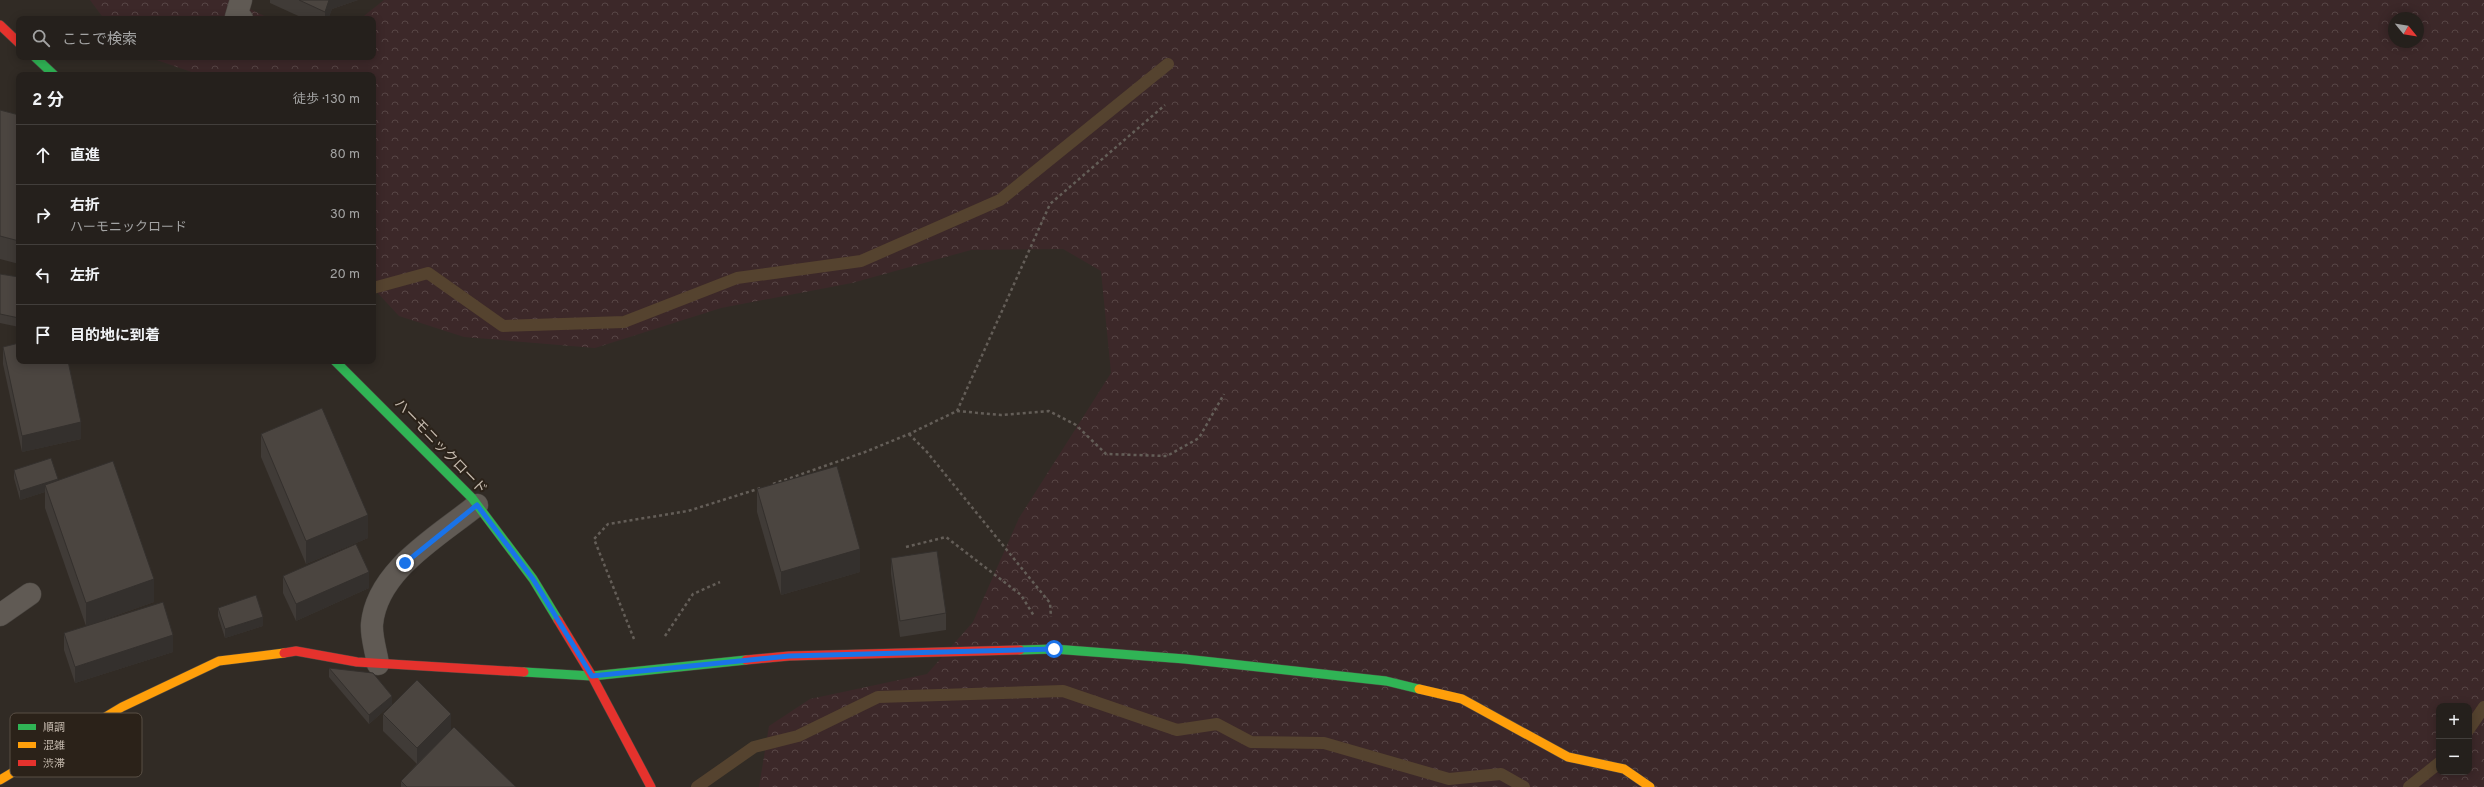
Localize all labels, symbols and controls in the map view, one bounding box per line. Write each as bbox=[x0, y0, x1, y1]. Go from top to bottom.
north arrow bbox=[2388, 12, 2424, 48]
search box bbox=[16, 16, 376, 60]
icon: search bbox=[30, 27, 52, 49]
text: ここで検索 bbox=[62, 31, 137, 50]
text: 2 分 bbox=[32, 90, 64, 112]
text: 徒歩 · 130 m bbox=[293, 92, 360, 108]
icon: ahead bbox=[32, 144, 54, 166]
text: 直進 bbox=[70, 147, 100, 166]
text: 80 m bbox=[330, 147, 360, 163]
text: 右折 bbox=[70, 197, 100, 216]
icon: right bbox=[32, 204, 54, 226]
text: 30 m bbox=[330, 207, 360, 223]
text: ハーモニックロード bbox=[70, 220, 187, 236]
icon: left bbox=[32, 264, 54, 286]
text: 左折 bbox=[70, 267, 100, 286]
text: 20 m bbox=[330, 267, 360, 283]
icon: arrive bbox=[32, 324, 54, 346]
text: 目的地に到着 bbox=[70, 327, 160, 346]
street label: ハーモニックロード bbox=[390, 396, 490, 498]
route end bbox=[396, 554, 414, 572]
route start bbox=[1045, 640, 1063, 658]
map controls bbox=[2436, 703, 2472, 775]
button: + bbox=[2436, 703, 2472, 739]
legend bbox=[10, 713, 142, 777]
text: 順調 bbox=[43, 721, 65, 735]
text: 混雑 bbox=[43, 739, 65, 753]
button: − bbox=[2436, 739, 2472, 775]
text: 渋滞 bbox=[43, 757, 65, 771]

